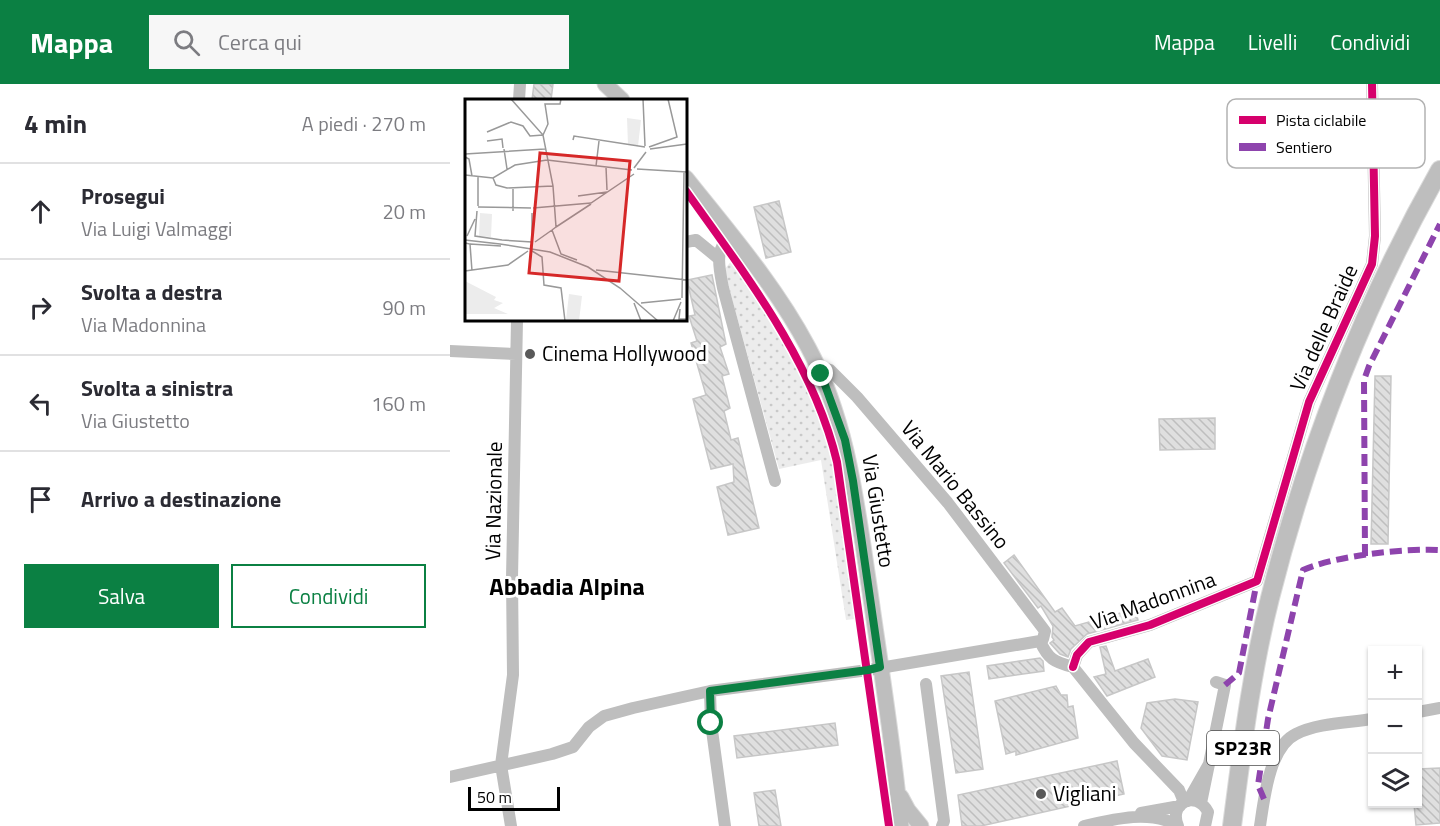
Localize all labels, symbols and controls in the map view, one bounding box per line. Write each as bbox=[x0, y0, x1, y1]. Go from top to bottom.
search box bbox=[149, 15, 569, 69]
text: Mappa bbox=[30, 21, 113, 64]
text: Cerca qui bbox=[218, 25, 302, 59]
icon: search bbox=[170, 26, 203, 59]
text: Mappa bbox=[1154, 26, 1215, 58]
text: Livelli bbox=[1248, 26, 1297, 58]
text: Condividi bbox=[1330, 26, 1410, 58]
inset map bbox=[465, 99, 687, 321]
legend bbox=[1227, 99, 1425, 168]
text: 4 min bbox=[24, 104, 87, 143]
text: A piedi · 270 m bbox=[302, 108, 426, 139]
text: Pista ciclabile bbox=[1276, 108, 1366, 132]
text: Sentiero bbox=[1276, 135, 1332, 159]
text: Prosegui bbox=[81, 179, 165, 213]
icon: ahead bbox=[24, 195, 57, 228]
text: 20 m bbox=[382, 196, 426, 227]
text: Via Luigi Valmaggi bbox=[81, 213, 232, 244]
street label: Via delle Braide bbox=[1281, 259, 1365, 396]
text: Svolta a destra bbox=[81, 275, 223, 309]
icon: right bbox=[24, 291, 57, 324]
text: 90 m bbox=[382, 292, 426, 323]
text: Via Madonnina bbox=[81, 309, 206, 340]
place label: Cinema Hollywood bbox=[542, 337, 707, 369]
marker: Cinema Hollywood bbox=[523, 347, 537, 361]
route end bbox=[807, 360, 833, 386]
text: Svolta a sinistra bbox=[81, 371, 233, 405]
icon: left bbox=[24, 387, 57, 420]
text: 160 m bbox=[371, 388, 426, 419]
text: Via Giustetto bbox=[81, 405, 190, 436]
street label: Via Mario Bassino bbox=[894, 413, 1018, 556]
street label: Via Nazionale bbox=[476, 441, 510, 561]
street label: Via Giustetto bbox=[854, 452, 904, 570]
text: Arrivo a destinazione bbox=[81, 482, 281, 516]
icon: arrive bbox=[24, 483, 57, 516]
street label: Via Madonnina bbox=[1086, 562, 1220, 638]
button: Salva bbox=[24, 564, 219, 628]
button: Condividi bbox=[231, 564, 426, 628]
district label: Abbadia Alpina bbox=[489, 568, 645, 604]
map controls bbox=[1368, 646, 1422, 808]
button: + bbox=[1368, 646, 1422, 700]
button: − bbox=[1368, 700, 1422, 754]
route start bbox=[697, 709, 723, 735]
road number: SP23R bbox=[1207, 731, 1279, 765]
button: layers bbox=[1368, 754, 1422, 808]
place label: Vigliani bbox=[1053, 777, 1116, 809]
scale bar bbox=[468, 784, 560, 812]
text: 50 m bbox=[477, 785, 512, 809]
marker: Vigliani bbox=[1034, 787, 1048, 801]

